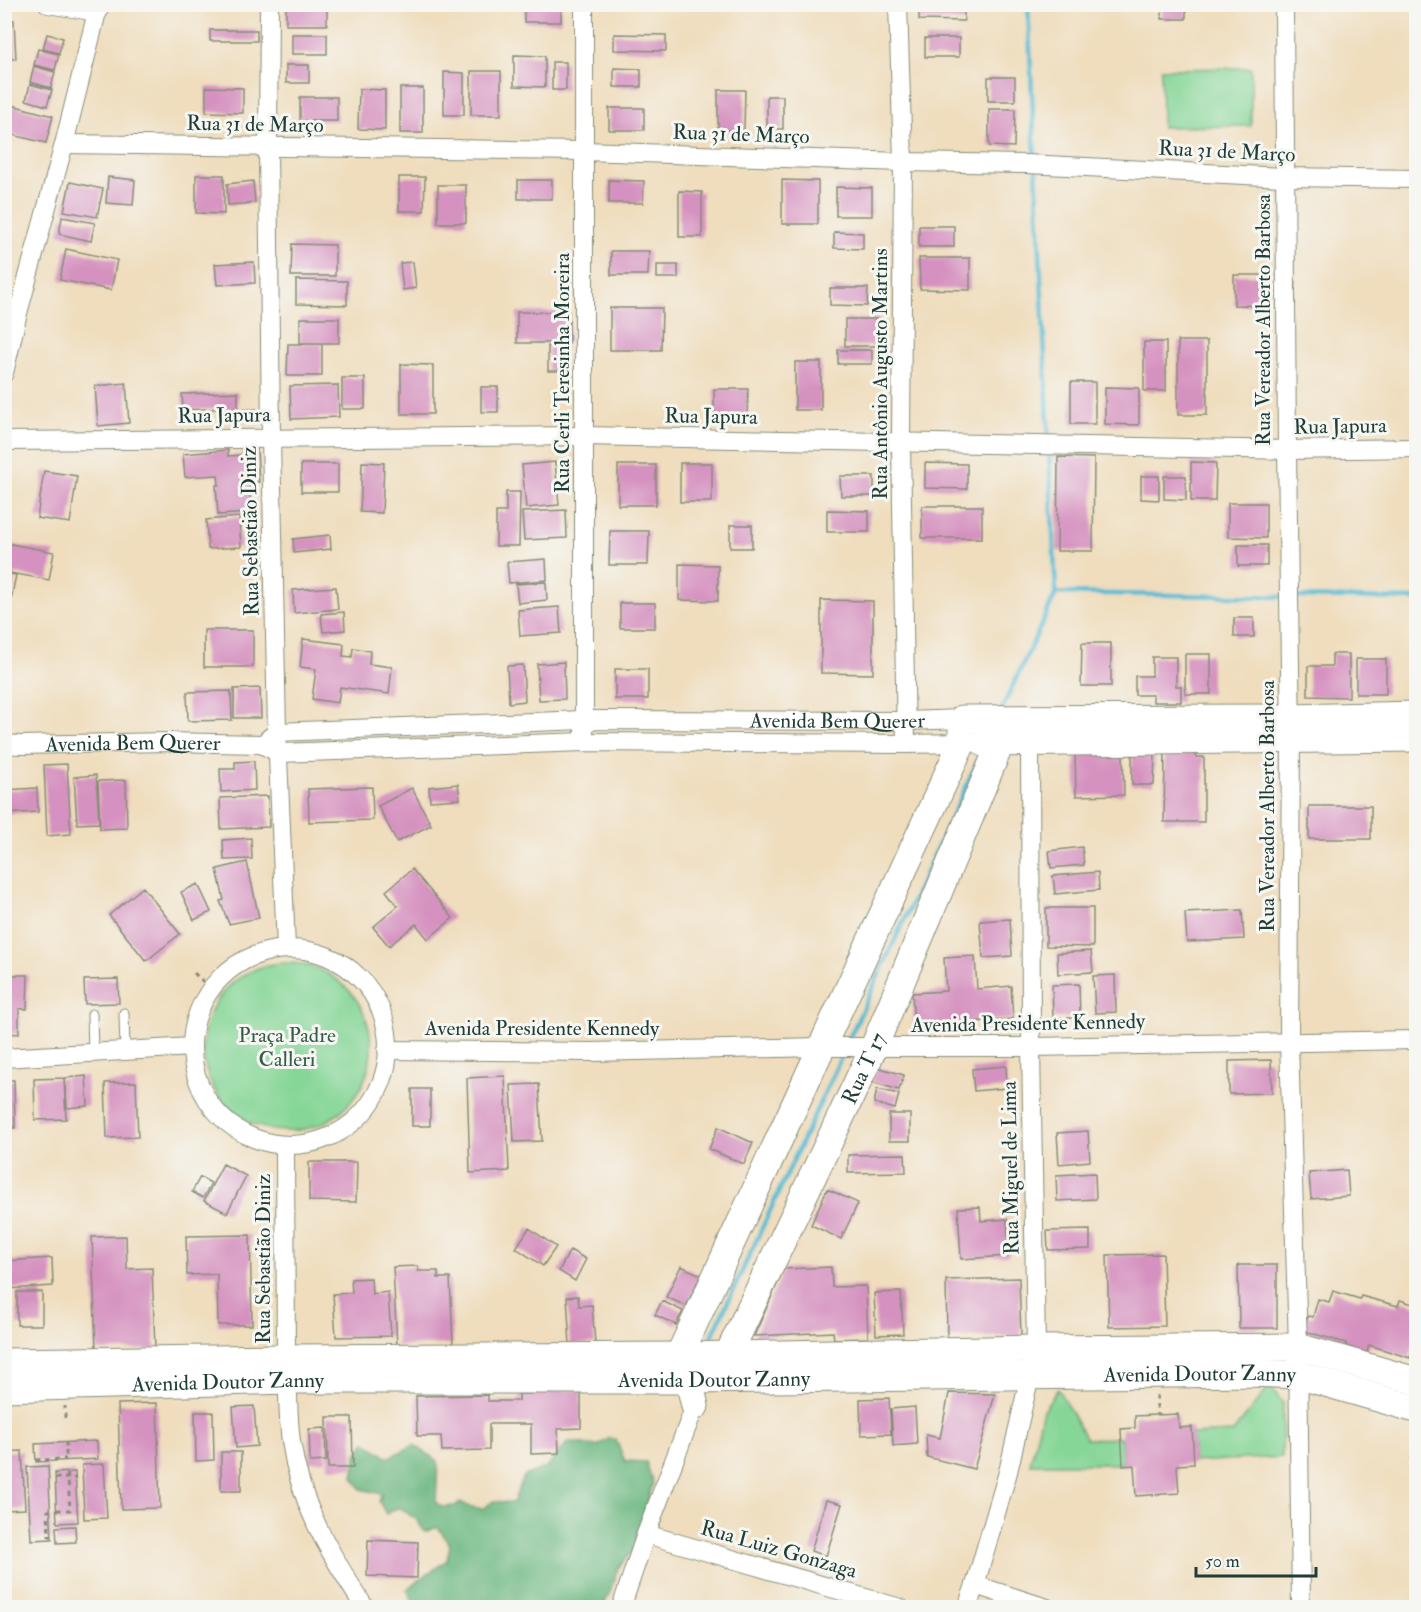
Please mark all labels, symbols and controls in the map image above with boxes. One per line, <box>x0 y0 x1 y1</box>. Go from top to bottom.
street label: Rua 31 de Março <box>186 110 324 139</box>
street label: Rua 31 de Março <box>672 119 810 150</box>
street label: Rua 31 de Março <box>1158 134 1296 169</box>
street label: Rua Vereador Alberto Barbosa <box>1250 194 1277 446</box>
street label: Rua Antônio Augusto Martins <box>867 248 894 500</box>
street label: Rua Cerli Teresinha Moreira <box>549 252 576 493</box>
street label: Rua Japura <box>177 401 271 430</box>
street label: Rua Japura <box>664 402 758 431</box>
street label: Rua Japura <box>1293 412 1387 441</box>
street label: Rua Sebastião Diniz <box>236 446 265 616</box>
street label: Rua Vereador Alberto Barbosa <box>1254 680 1281 932</box>
street label: Avenida Bem Querer <box>749 707 926 735</box>
street label: Avenida Bem Querer <box>44 729 221 759</box>
street label: Avenida Presidente Kennedy <box>910 1008 1146 1039</box>
street label: Avenida Presidente Kennedy <box>424 1015 660 1042</box>
park label: Praça Padre Calleri <box>238 1022 336 1073</box>
street label: Rua T 17 <box>836 1028 893 1109</box>
street label: Rua Miguel de Lima <box>995 1080 1026 1255</box>
street label: Rua Sebastião Diniz <box>250 1174 277 1344</box>
street label: Avenida Doutor Zanny <box>1102 1360 1297 1389</box>
street label: Avenida Doutor Zanny <box>617 1365 811 1394</box>
street label: Avenida Doutor Zanny <box>130 1367 325 1398</box>
street label: Rua Luiz Gonzaga <box>698 1514 860 1585</box>
scale bar <box>1196 1540 1316 1578</box>
text: 50 m <box>1205 1550 1240 1573</box>

